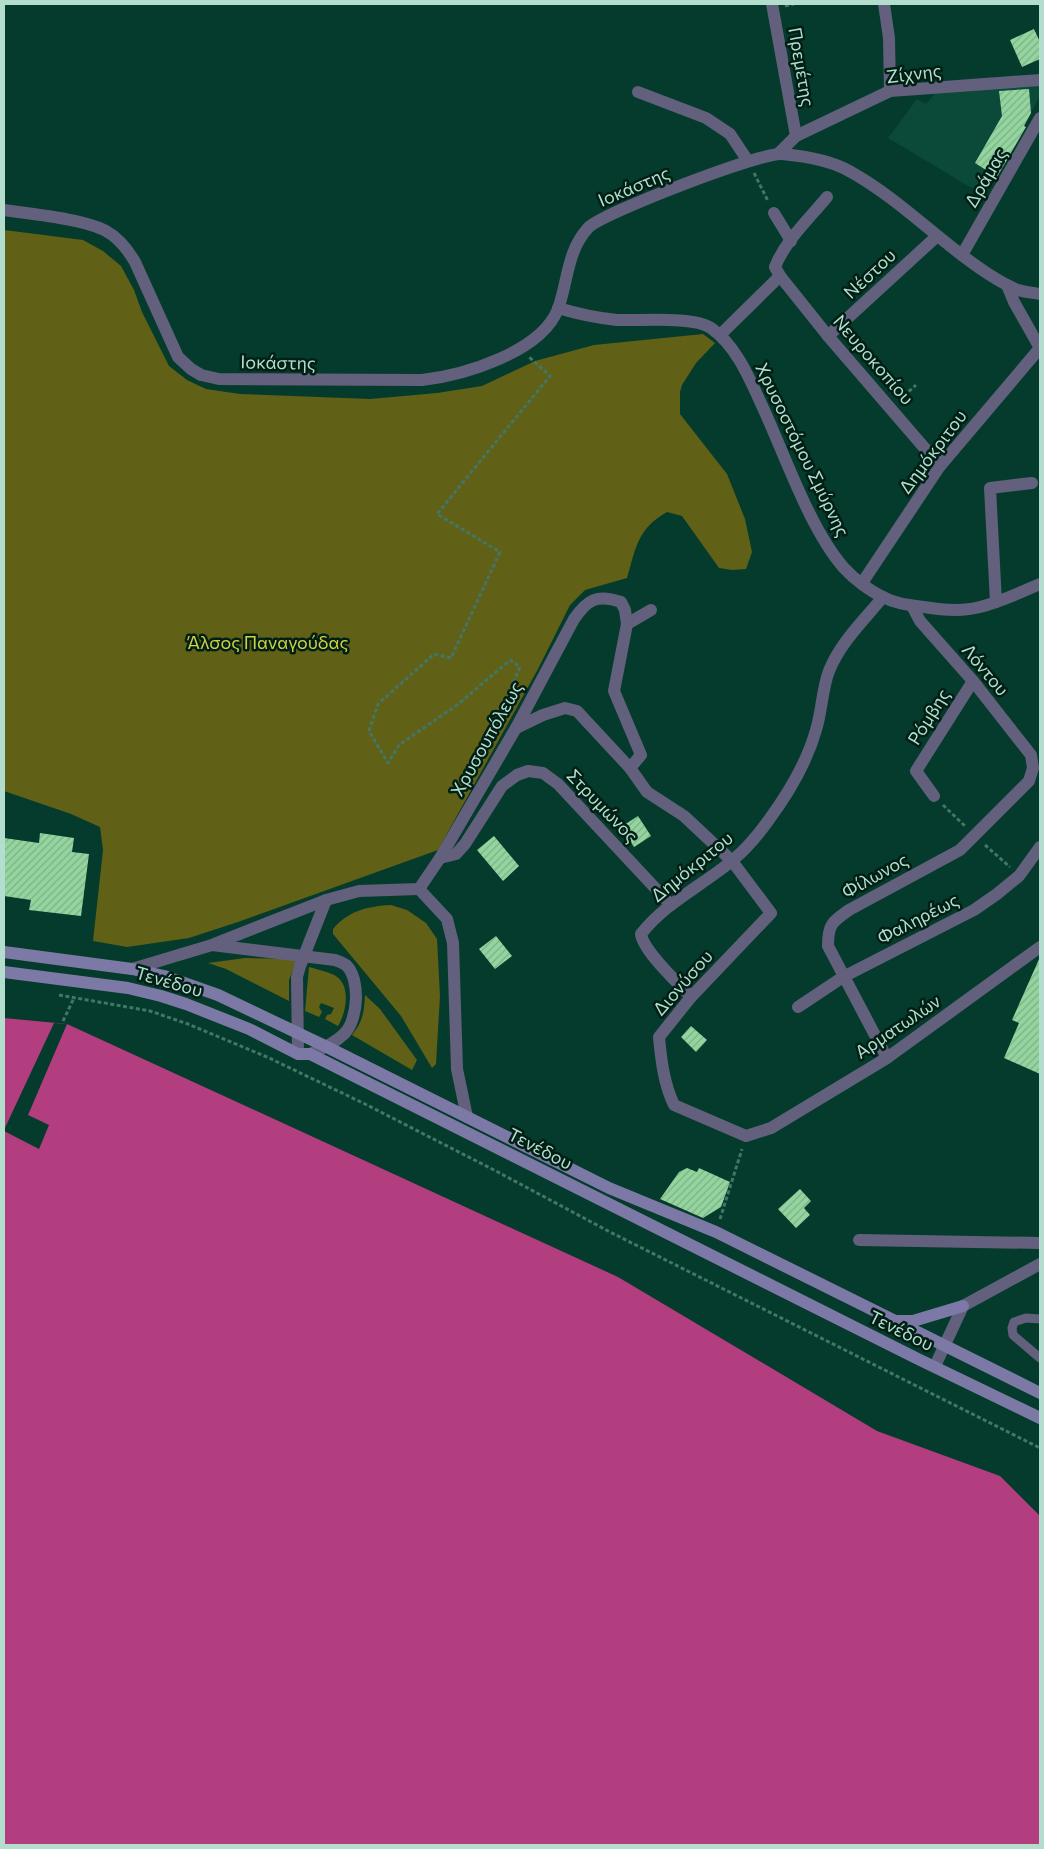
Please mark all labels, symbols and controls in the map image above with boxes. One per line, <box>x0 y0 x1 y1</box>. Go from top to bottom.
street label: Πρεμέτης <box>784 25 820 108</box>
street label: Ζίχνης <box>885 59 943 87</box>
street label: Δράμας <box>959 144 1011 211</box>
street label: Ιοκάστης <box>595 161 673 211</box>
street label: Νέστου <box>839 244 900 303</box>
street label: Νευροκοπίου <box>829 310 919 409</box>
street label: Ιοκάστης <box>240 350 316 374</box>
street label: Χρυσοστόμου Σμύρνης <box>751 359 855 540</box>
street label: Δημόκριτου <box>894 405 971 498</box>
park label: Άλσος Παναγούδας <box>187 631 349 653</box>
street label: Λόντου <box>958 639 1014 700</box>
street label: Χρυσουπόλεως <box>446 677 527 800</box>
street label: Ρόμβης <box>902 684 954 749</box>
street label: Στρυμώνος <box>563 764 643 846</box>
street label: Δημόκριτου <box>646 826 737 906</box>
street label: Φίλωνος <box>838 848 912 902</box>
street label: Φαληρέως <box>873 888 962 948</box>
street label: Διονύσου <box>648 945 717 1020</box>
street label: Τενέδου <box>133 961 205 1001</box>
street label: Αρματωλών <box>851 990 944 1063</box>
street label: Τενέδου <box>505 1123 576 1174</box>
street label: Τενέδου <box>866 1305 937 1355</box>

